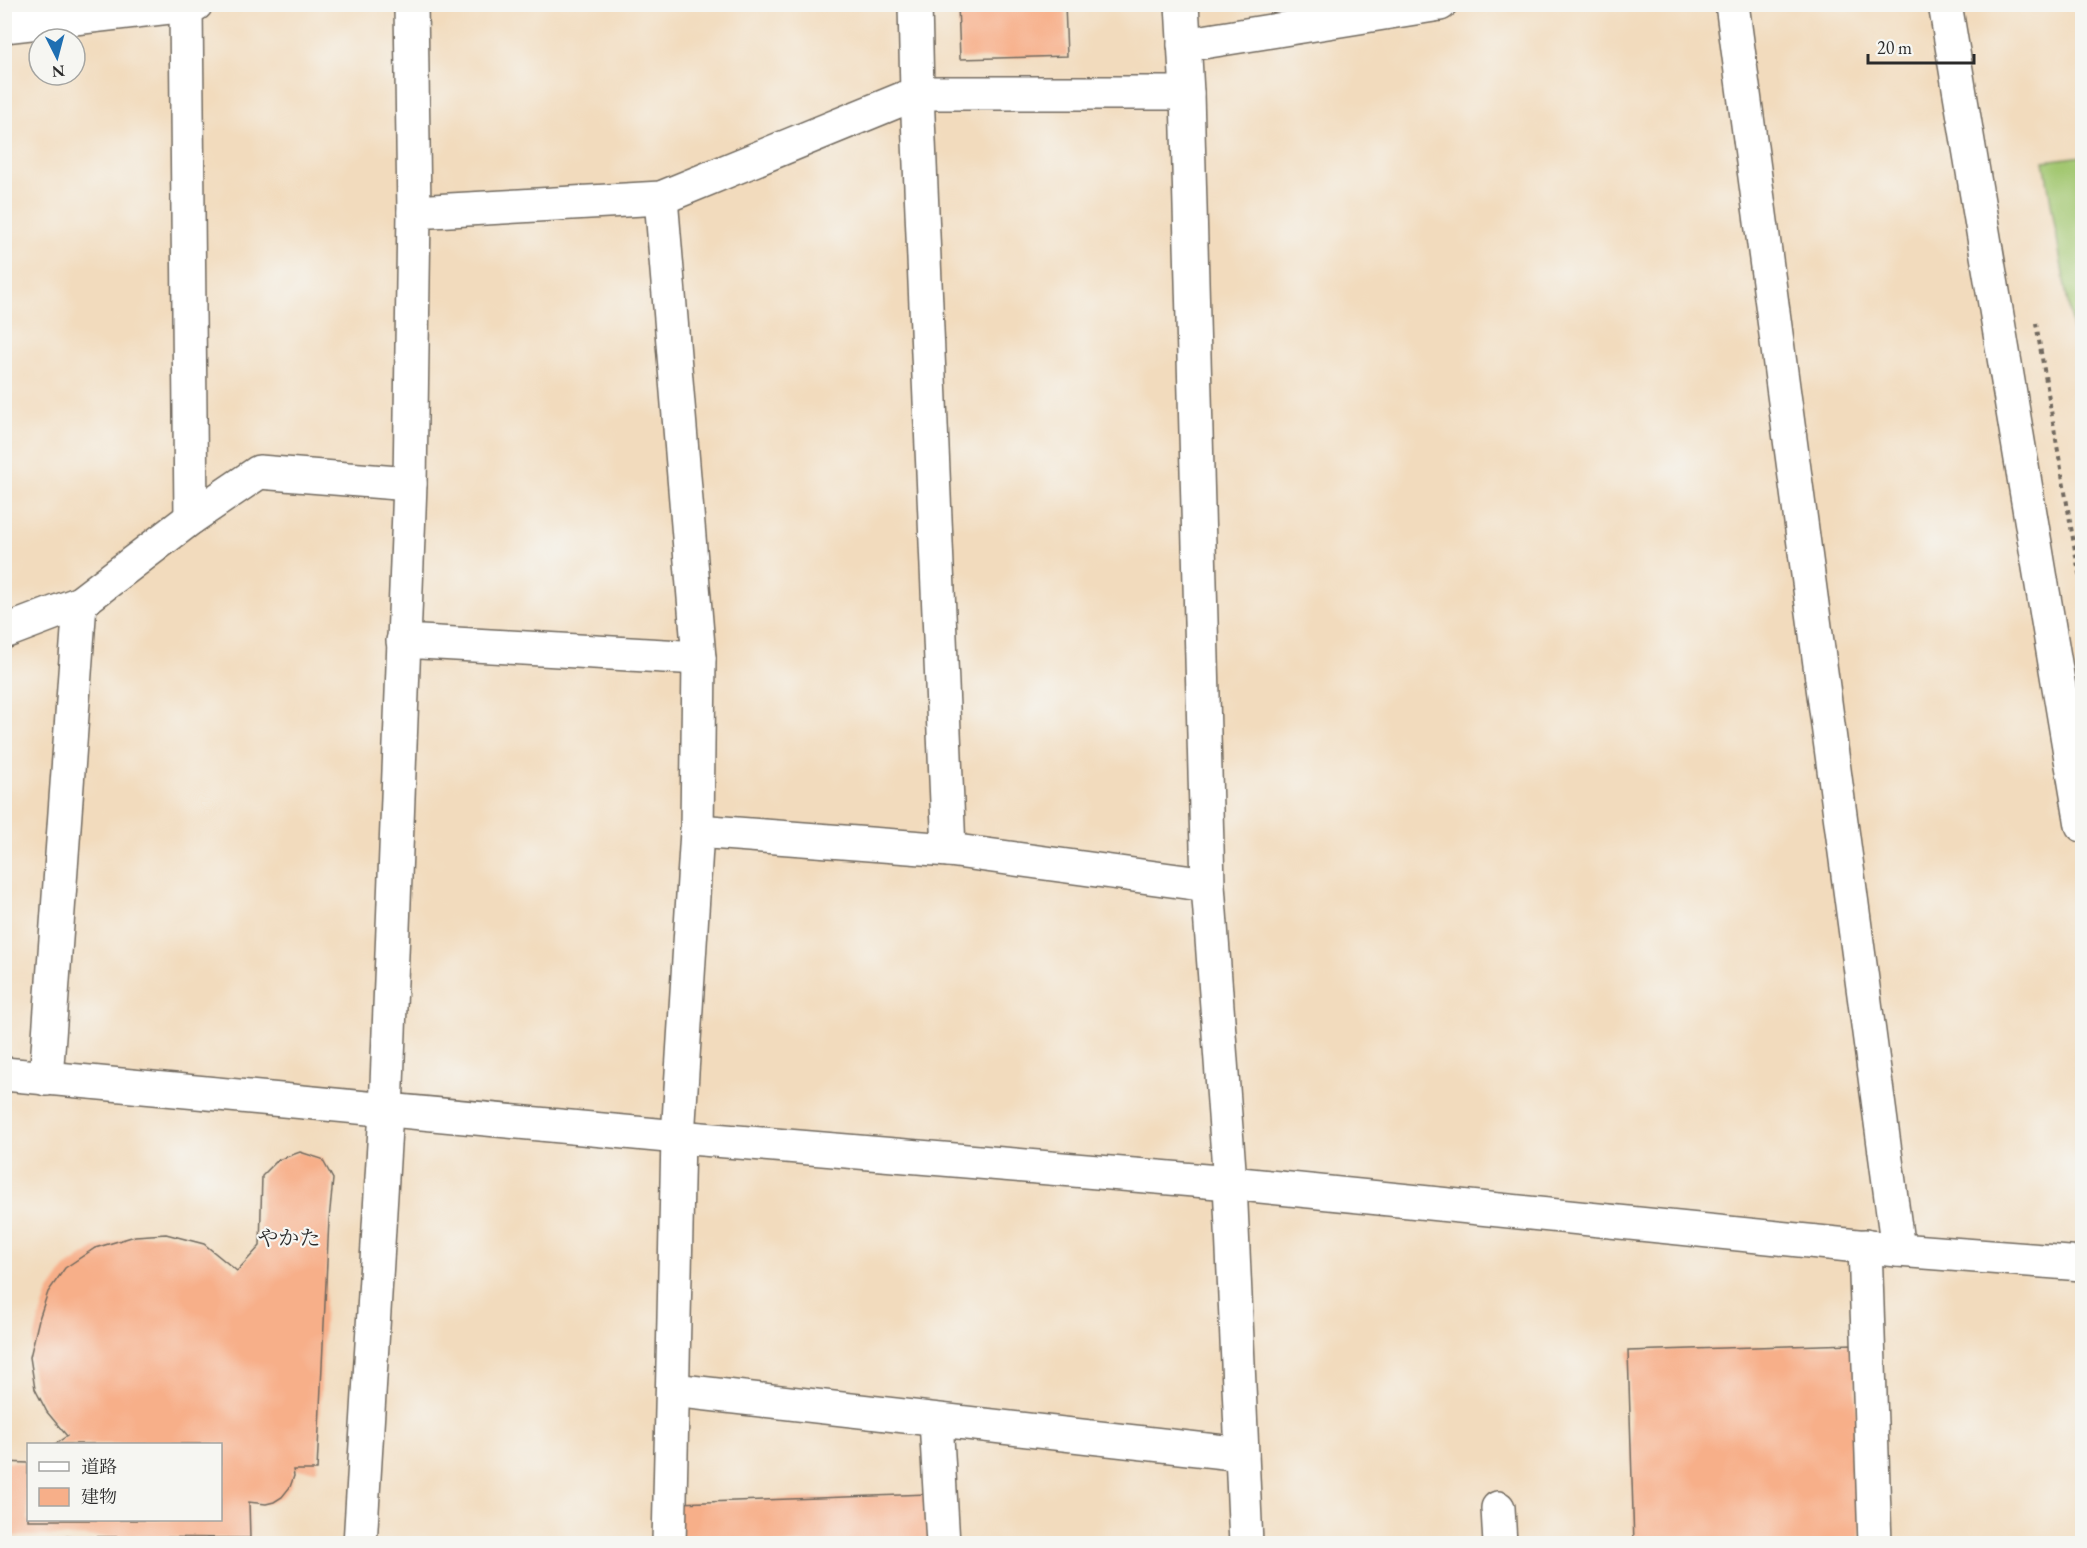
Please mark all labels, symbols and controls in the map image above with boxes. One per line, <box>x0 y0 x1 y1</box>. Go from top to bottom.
north arrow <box>27 27 87 87</box>
scale bar <box>1868 27 1974 65</box>
text: 20 m <box>1877 36 1912 59</box>
text: N <box>51 60 66 83</box>
district label: やかた <box>258 1224 321 1251</box>
legend <box>27 1443 222 1521</box>
text: 道路 <box>81 1455 117 1478</box>
text: 建物 <box>81 1485 117 1508</box>

